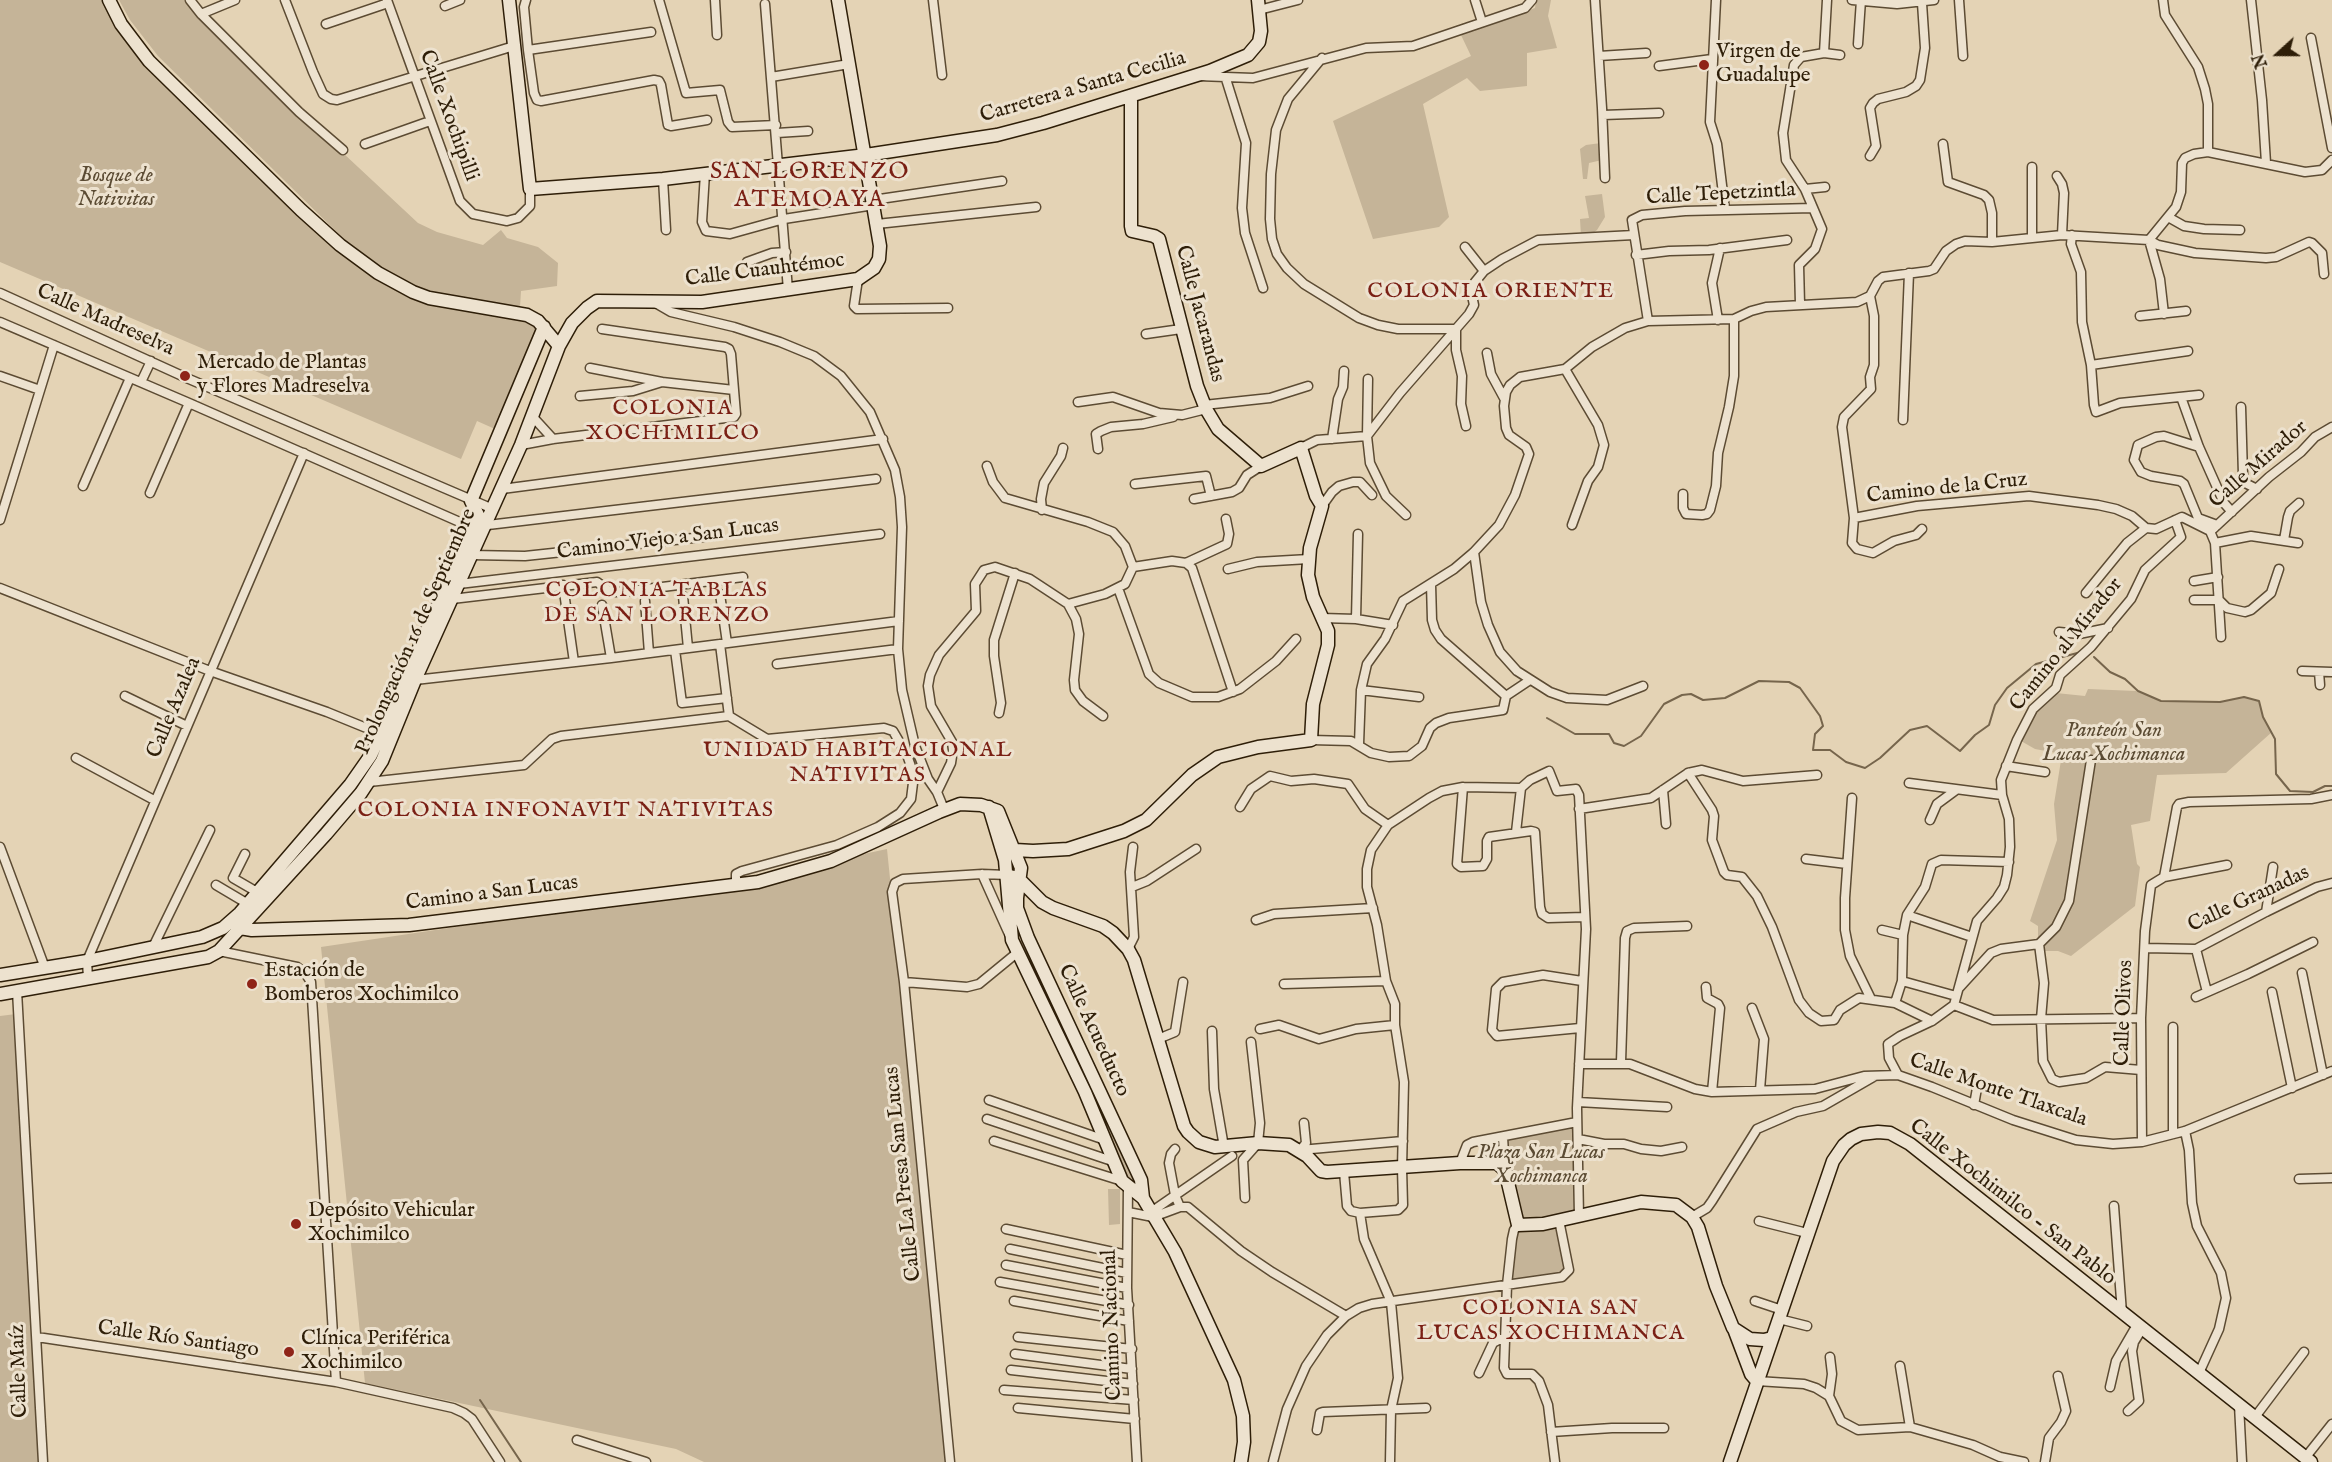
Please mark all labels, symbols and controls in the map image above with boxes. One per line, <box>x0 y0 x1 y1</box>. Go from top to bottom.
north arrow <box>2248 24 2308 84</box>
place label: Virgen de Guadalupe <box>1716 40 1810 90</box>
street label: Calle Xochipilli <box>413 47 483 185</box>
street label: Carretera a Santa Cecilia <box>977 47 1189 129</box>
text: N <box>2249 50 2273 70</box>
marker: Virgen de Guadalupe <box>1697 58 1711 72</box>
district label: SAN LORENZO ATEMOAYA <box>710 159 910 215</box>
park label: Bosque de Nativitas <box>77 164 155 214</box>
street label: Calle Tepetzintla <box>1646 179 1796 211</box>
street label: Calle Jacarandas <box>1169 243 1229 385</box>
street label: Calle Cuauhtémoc <box>684 249 846 293</box>
street label: Calle Madreselva <box>32 279 178 363</box>
district label: COLONIA ORIENTE <box>1367 279 1615 305</box>
place label: Mercado de Plantas y Flores Madreselva <box>197 351 370 401</box>
marker: Mercado de Plantas y Flores Madreselva <box>178 369 192 383</box>
district label: COLONIA XOCHIMILCO <box>586 396 760 448</box>
street label: Calle Mirador <box>2205 415 2313 515</box>
street label: Camino de la Cruz <box>1866 468 2028 510</box>
street label: Prolongación 16 de Septiembre <box>351 505 483 759</box>
street label: Camino Viejo a San Lucas <box>556 514 780 566</box>
street label: Camino al Mirador <box>2005 573 2129 717</box>
district label: COLONIA TABLAS DE SAN LORENZO <box>544 578 770 630</box>
street label: Calle Azalea <box>142 654 208 762</box>
park label: Panteón San Lucas Xochimanca <box>2043 719 2185 769</box>
district label: UNIDAD HABITACIONAL NATIVITAS <box>703 738 1013 790</box>
district label: COLONIA INFONAVIT NATIVITAS <box>357 798 775 824</box>
street label: Calle Granadas <box>2184 861 2314 939</box>
street label: Camino a San Lucas <box>404 871 580 917</box>
place label: Estación de Bomberos Xochimilco <box>264 959 459 1009</box>
street label: Calle Olivos <box>2111 959 2139 1067</box>
street label: Calle Acueducto <box>1051 961 1135 1101</box>
marker: Estación de Bomberos Xochimilco <box>245 977 259 991</box>
street label: Calle Monte Tlaxcala <box>1906 1049 2090 1133</box>
street label: Calle La Presa San Lucas <box>880 1065 928 1283</box>
street label: Calle Xochimilco - San Pablo <box>1904 1115 2120 1291</box>
park label: Plaza San Lucas Xochimanca <box>1477 1141 1605 1191</box>
place label: Depósito Vehicular Xochimilco <box>308 1199 475 1249</box>
marker: Depósito Vehicular Xochimilco <box>289 1217 303 1231</box>
street label: Camino Nacional <box>1098 1249 1128 1401</box>
district label: COLONIA SAN LUCAS XOCHIMANCA <box>1417 1296 1685 1348</box>
street label: Calle Río Santiago <box>96 1316 260 1364</box>
street label: Calle Maíz <box>6 1324 34 1418</box>
place label: Clínica Periférica Xochimilco <box>301 1327 450 1377</box>
marker: Clínica Periférica Xochimilco <box>282 1345 296 1359</box>

